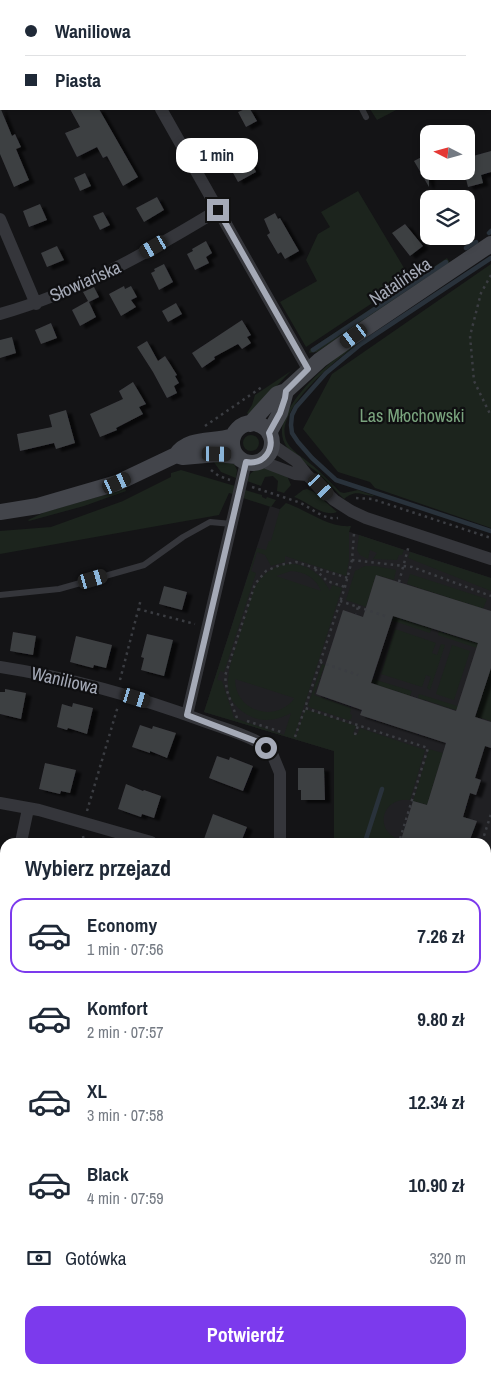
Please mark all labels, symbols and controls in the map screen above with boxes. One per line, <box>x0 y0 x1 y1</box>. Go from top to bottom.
text: Waniliowa <box>55 18 131 44</box>
text: Piasta <box>55 67 101 93</box>
north arrow <box>420 125 475 180</box>
map controls <box>420 125 475 245</box>
callout: 1 min <box>177 138 259 172</box>
text: 1 min <box>200 144 234 166</box>
button: layers <box>420 190 475 245</box>
route end <box>207 199 229 221</box>
car <box>137 233 170 261</box>
street label: Natalińska <box>364 251 436 311</box>
street label: Słowiańska <box>45 254 125 308</box>
car <box>337 321 370 351</box>
park label: Las Młochowski <box>360 403 465 428</box>
car <box>201 446 232 462</box>
car <box>100 470 133 496</box>
car <box>305 471 336 503</box>
car <box>76 568 109 590</box>
street label: Waniliowa <box>29 660 101 700</box>
car <box>119 686 152 710</box>
route start <box>255 737 277 759</box>
text: Wybierz przejazd <box>25 853 171 883</box>
text: Economy <box>87 912 157 938</box>
icon: car <box>27 913 72 958</box>
text: 7.26 zł <box>417 923 464 949</box>
text: 1 min · 07:56 <box>87 938 164 960</box>
text: Komfort <box>87 995 148 1021</box>
icon: car <box>27 996 72 1041</box>
text: 9.80 zł <box>417 1006 464 1032</box>
text: 2 min · 07:57 <box>87 1021 164 1043</box>
text: XL <box>87 1078 107 1104</box>
icon: car <box>27 1079 72 1124</box>
text: 12.34 zł <box>409 1089 464 1115</box>
text: 3 min · 07:58 <box>87 1104 164 1126</box>
text: Black <box>87 1161 129 1187</box>
icon: car <box>27 1162 72 1207</box>
text: 10.90 zł <box>409 1172 464 1198</box>
text: 4 min · 07:59 <box>87 1187 164 1209</box>
icon: cash <box>25 1244 53 1272</box>
text: Gotówka <box>65 1245 126 1271</box>
text: 320 m <box>430 1247 466 1269</box>
button: Potwierdź <box>25 1306 466 1364</box>

